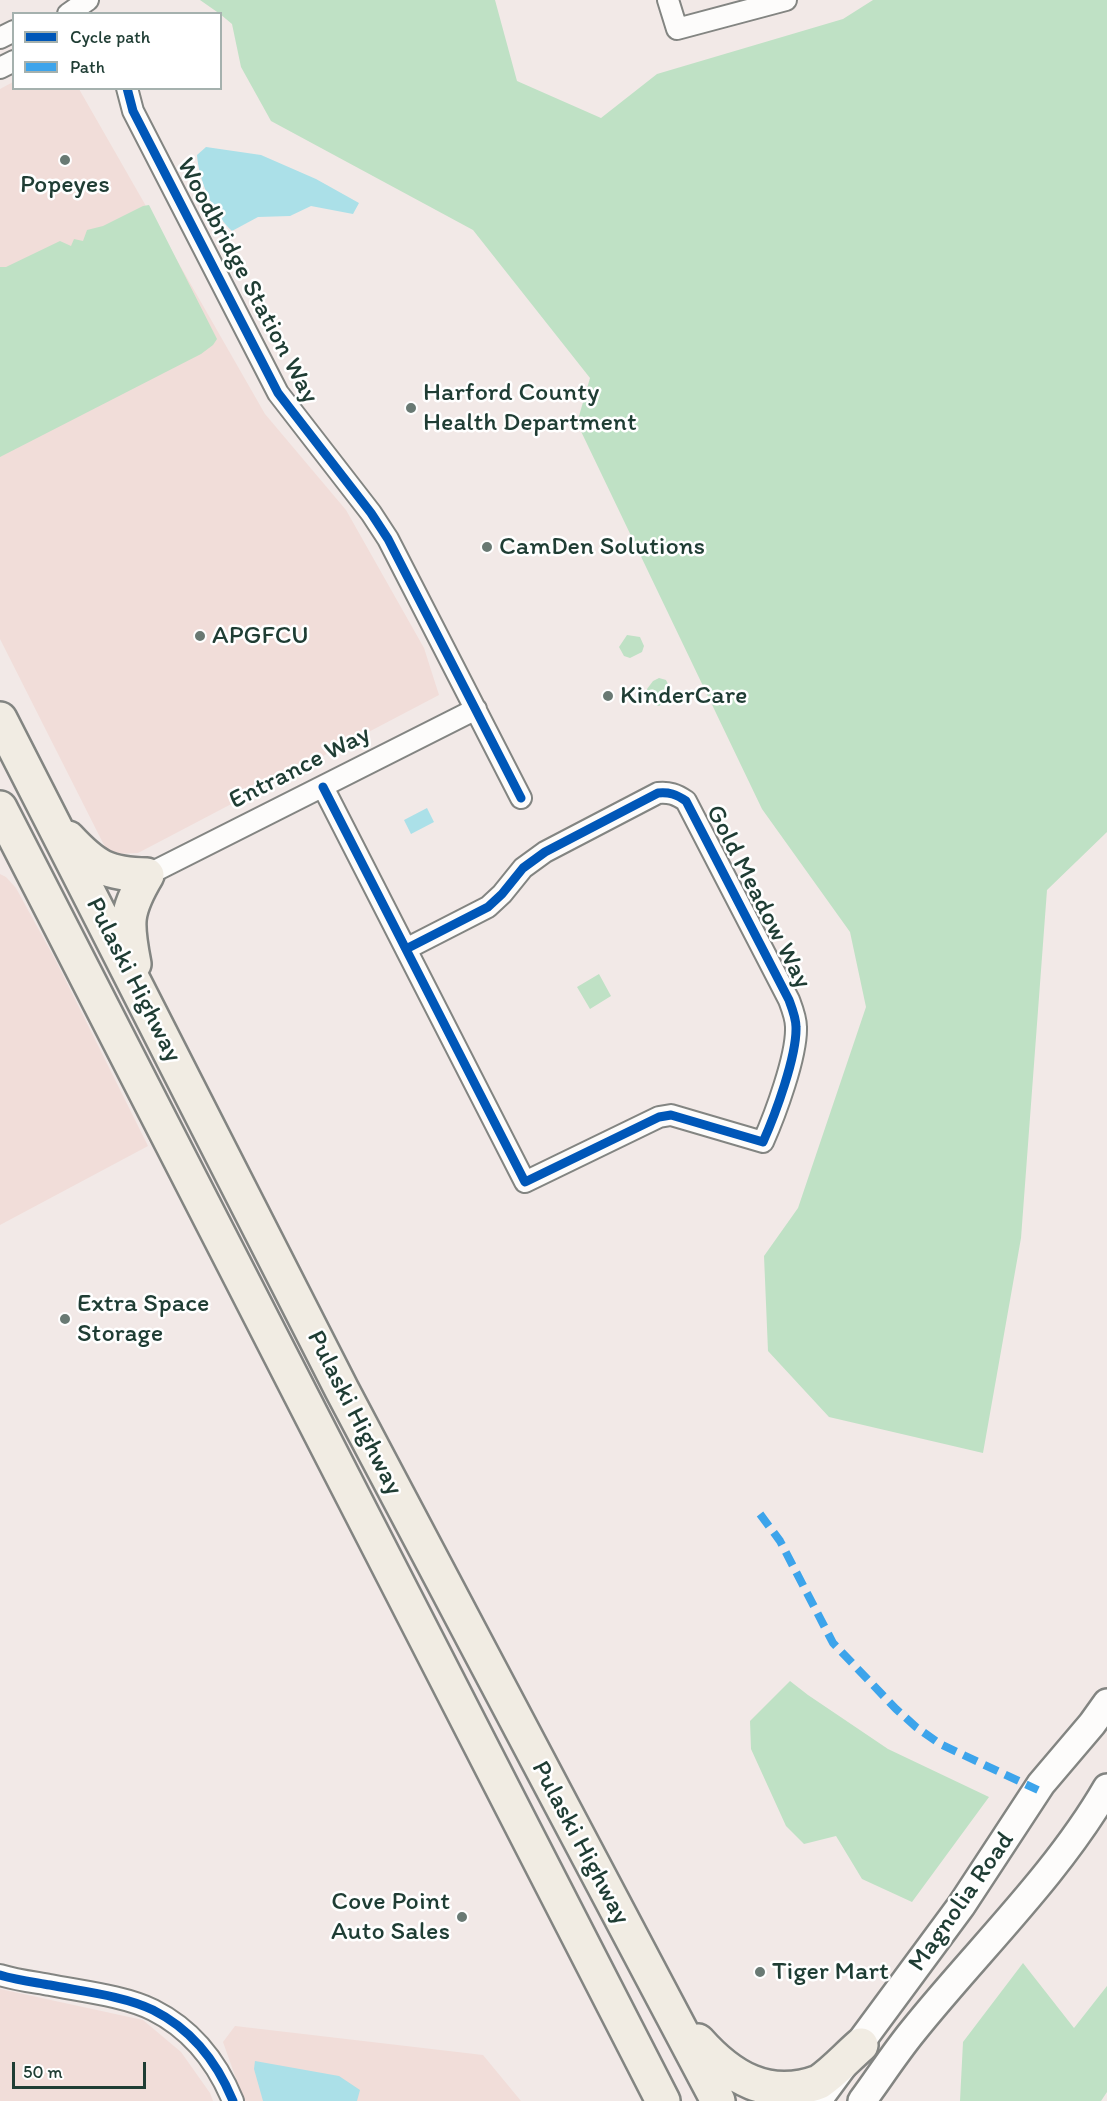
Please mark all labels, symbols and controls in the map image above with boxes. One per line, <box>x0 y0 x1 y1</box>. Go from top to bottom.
legend <box>12 12 222 90</box>
text: Cycle path <box>70 26 150 48</box>
text: Path <box>70 56 105 78</box>
marker: Popeyes <box>58 153 72 167</box>
street label: Woodbridge Station Way <box>169 153 325 409</box>
place label: Popeyes <box>20 169 110 201</box>
place label: Harford County Health Department <box>423 377 637 438</box>
marker: Harford County Health Department <box>404 401 418 415</box>
place label: CamDen Solutions <box>499 531 705 563</box>
marker: CamDen Solutions <box>480 540 494 554</box>
place label: APGFCU <box>212 620 309 652</box>
marker: APGFCU <box>193 629 207 643</box>
place label: KinderCare <box>620 680 747 712</box>
marker: KinderCare <box>601 689 615 703</box>
street label: Entrance Way <box>224 719 376 817</box>
street label: Gold Meadow Way <box>698 800 818 994</box>
street label: Pulaski Highway <box>78 892 188 1068</box>
place label: Extra Space Storage <box>77 1288 209 1350</box>
marker: Extra Space Storage <box>58 1312 72 1326</box>
street label: Pulaski Highway <box>299 1325 409 1501</box>
street label: Pulaski Highway <box>524 1756 636 1930</box>
street label: Magnolia Road <box>902 1826 1022 1978</box>
place label: Cove Point Auto Sales <box>331 1886 450 1948</box>
marker: Cove Point Auto Sales <box>455 1910 469 1924</box>
place label: Tiger Mart <box>772 1956 889 1988</box>
marker: Tiger Mart <box>753 1965 767 1979</box>
scale bar <box>15 2050 148 2088</box>
text: 50 m <box>23 2061 63 2083</box>

